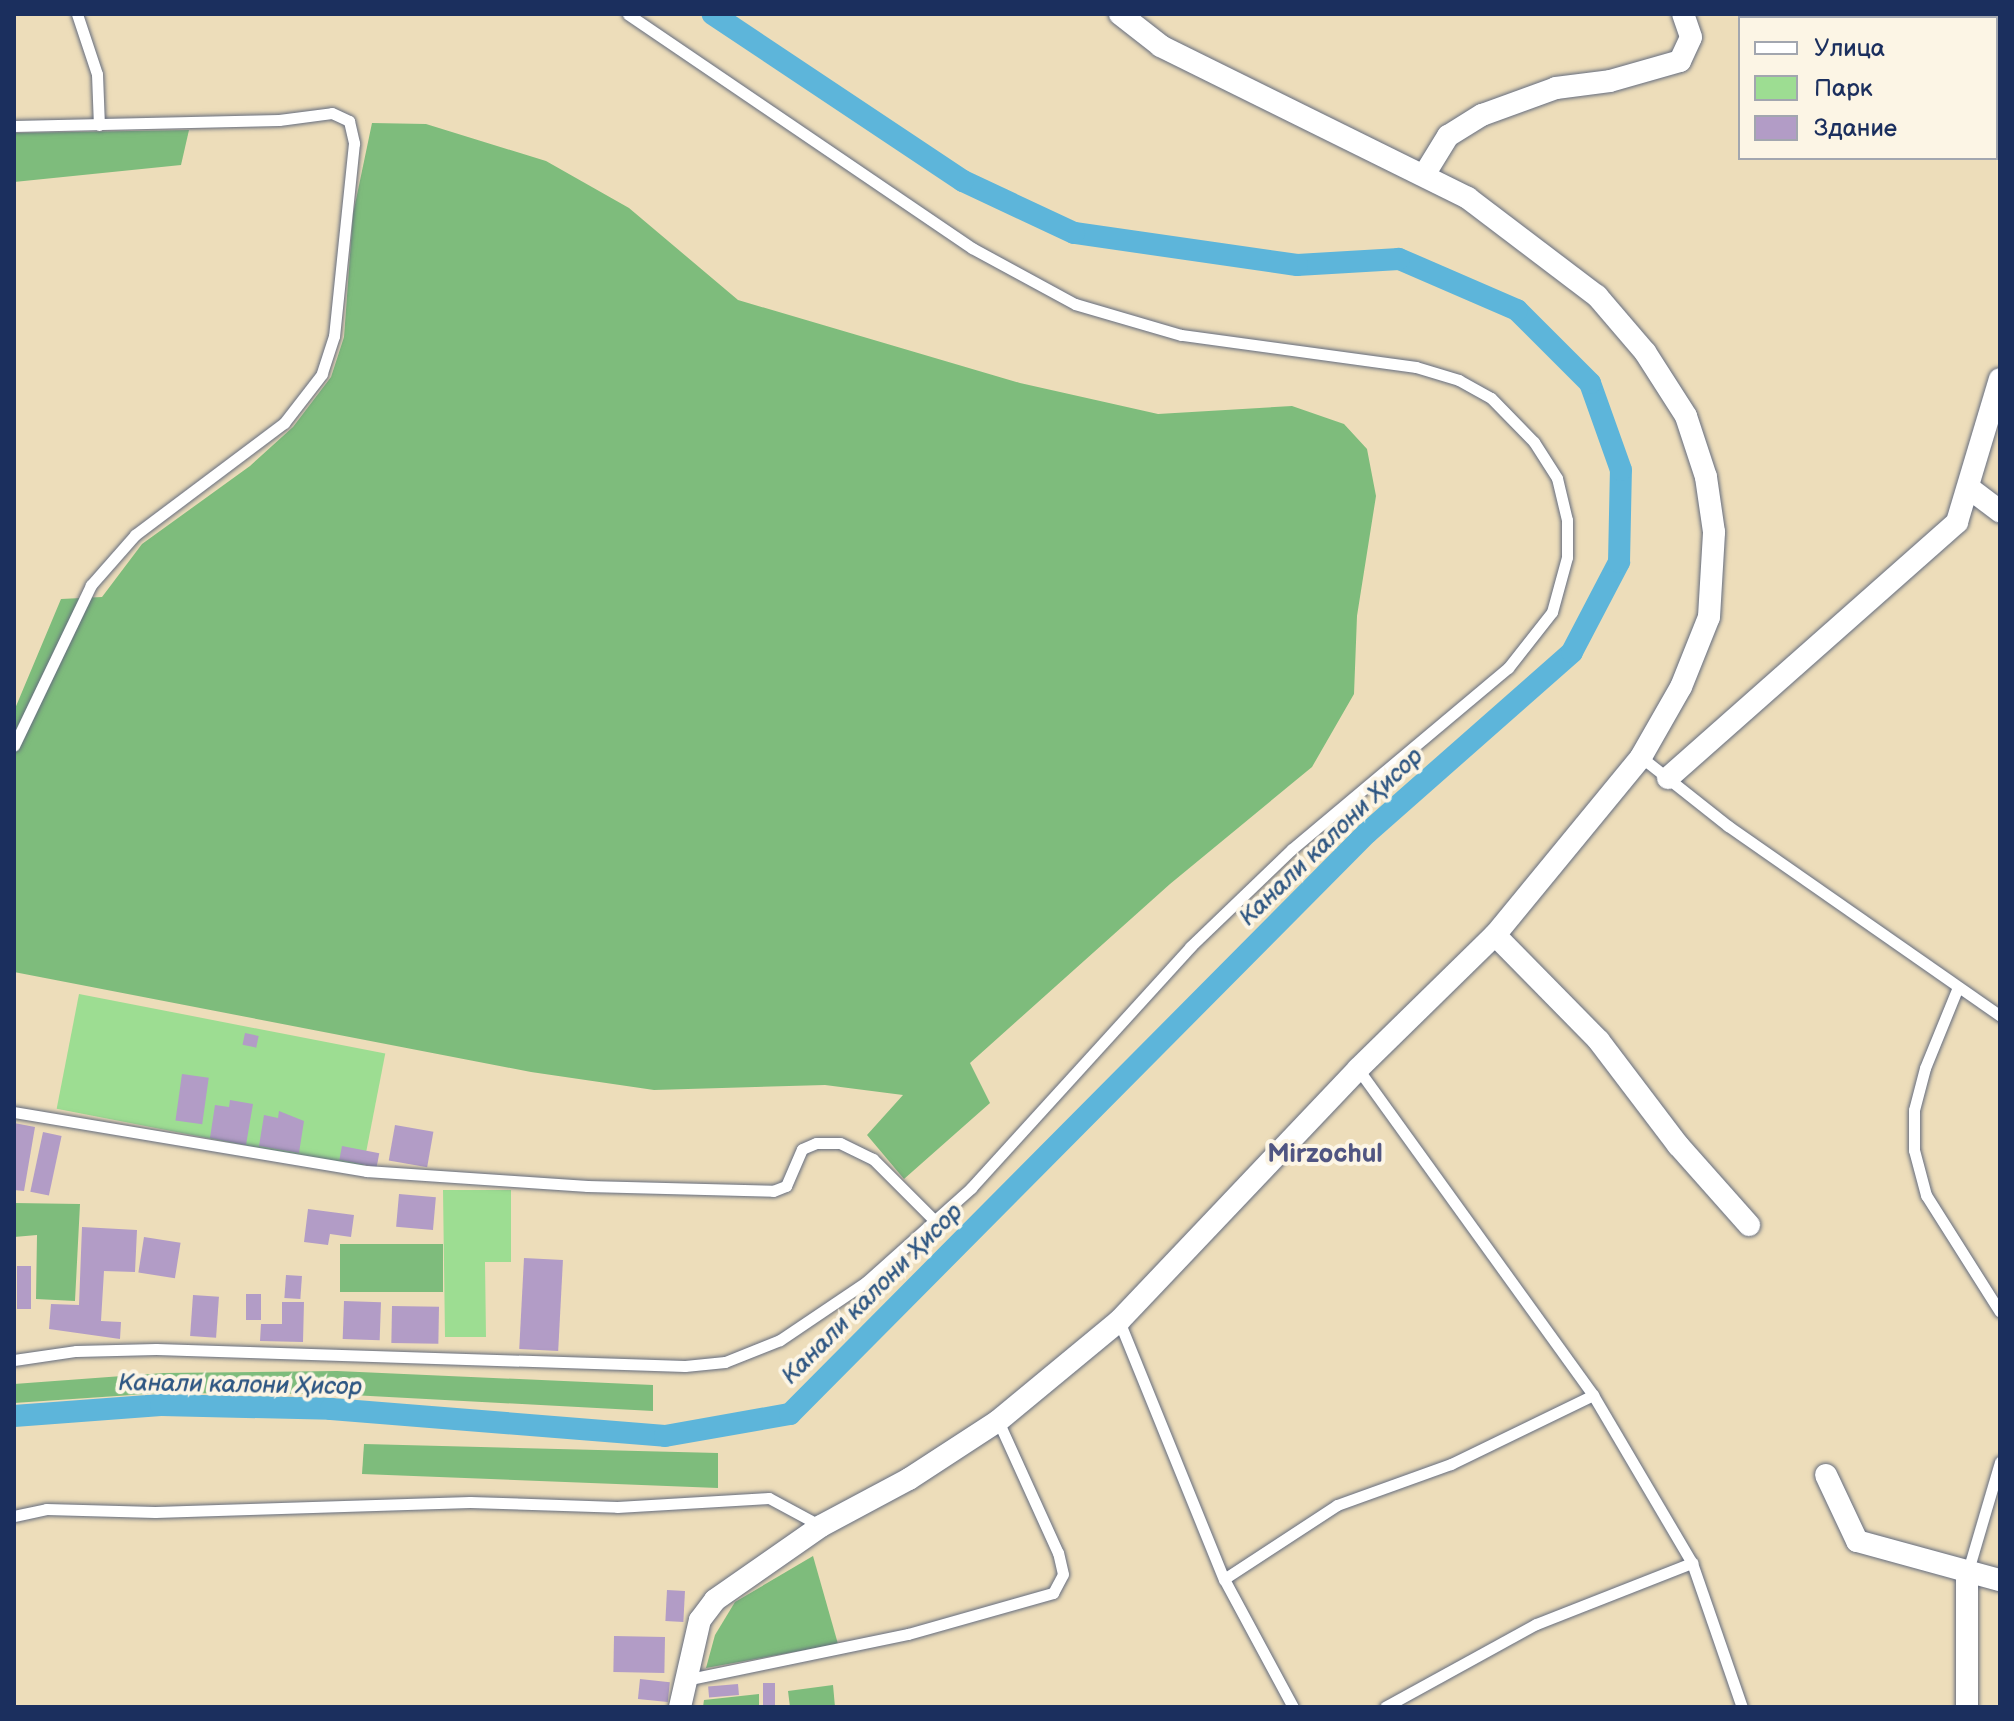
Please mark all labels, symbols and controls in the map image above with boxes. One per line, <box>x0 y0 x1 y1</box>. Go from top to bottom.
legend <box>1738 16 1998 160</box>
text: Улица <box>1814 34 1885 63</box>
text: Парк <box>1814 74 1872 103</box>
text: Здание <box>1814 114 1897 143</box>
water label: Канали калони Ҳисор <box>1233 742 1429 932</box>
district label: Mirzochul <box>1267 1139 1383 1171</box>
water label: Канали калони Ҳисор <box>776 1198 968 1390</box>
water label: Канали калони Ҳисор <box>118 1368 362 1402</box>

